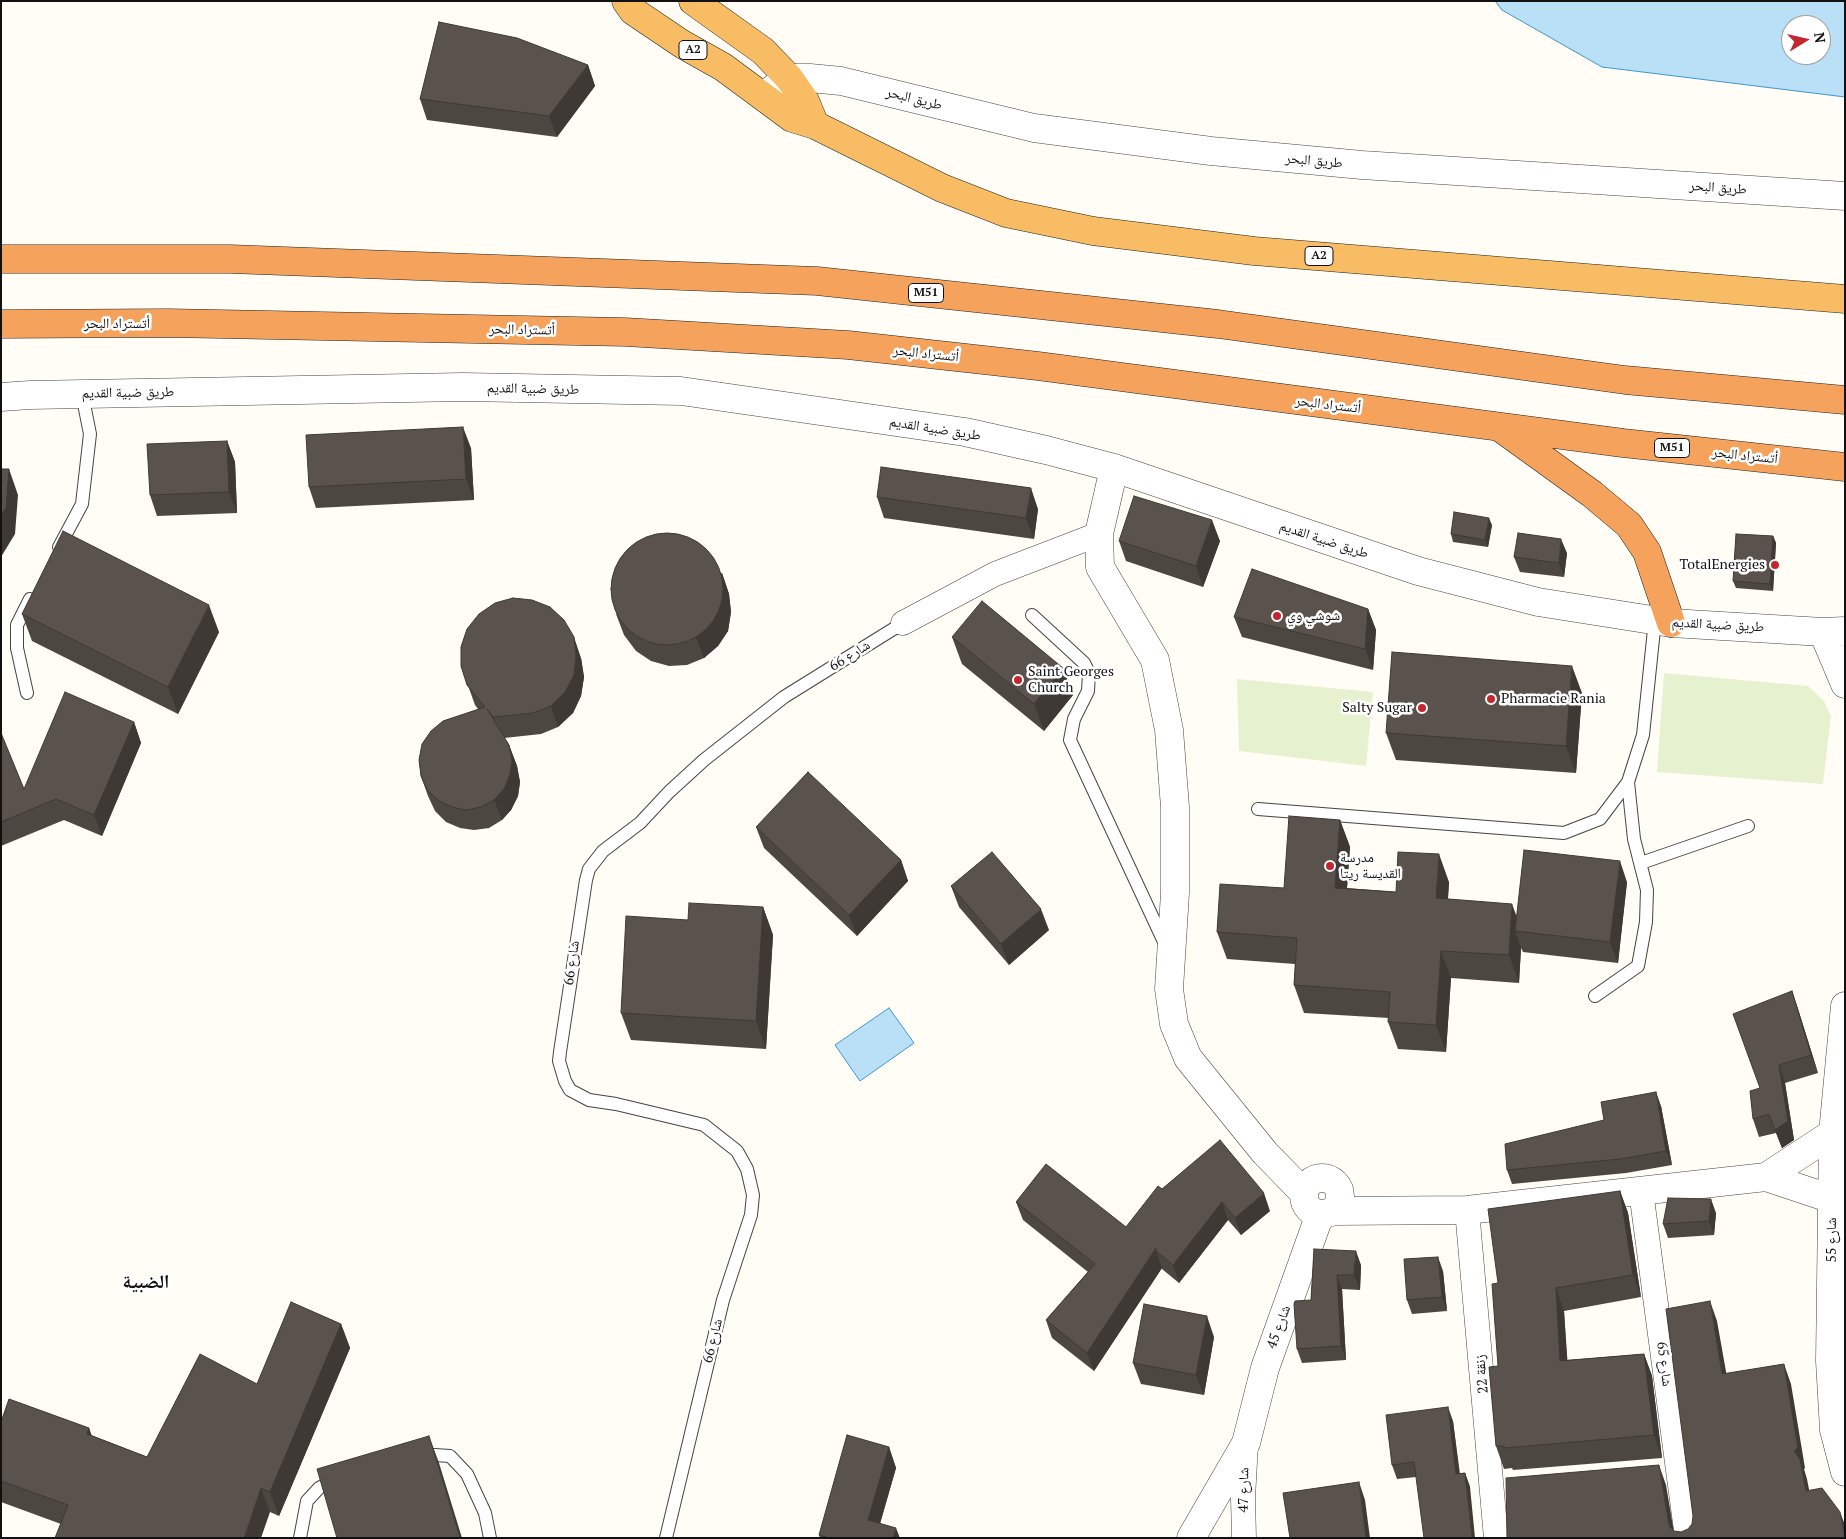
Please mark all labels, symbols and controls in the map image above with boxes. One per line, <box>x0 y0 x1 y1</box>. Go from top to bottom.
north arrow <box>1781 15 1831 65</box>
text: N <box>1810 31 1831 44</box>
road number: A2 <box>679 40 707 60</box>
street label: طريق البحر <box>884 84 944 114</box>
street label: طريق البحر <box>1285 150 1343 172</box>
street label: طريق البحر <box>1689 178 1747 198</box>
road number: A2 <box>1305 247 1333 266</box>
road number: M51 <box>908 284 944 302</box>
street label: أتستراد البحر <box>84 316 150 332</box>
street label: أتستراد البحر <box>489 321 555 339</box>
street label: أتستراد البحر <box>892 342 960 366</box>
street label: طريق ضبية القديم <box>487 380 579 398</box>
street label: طريق ضبية القديم <box>82 384 174 402</box>
street label: أتستراد البحر <box>1294 393 1362 417</box>
street label: طريق ضبية القديم <box>888 413 982 445</box>
road number: M51 <box>1654 438 1690 458</box>
street label: أتستراد البحر <box>1711 444 1779 468</box>
street label: طريق ضبية القديم <box>1277 518 1371 562</box>
place label: TotalEnergies <box>1680 557 1765 573</box>
marker: TotalEnergies <box>1769 559 1781 571</box>
place label: شوشي وي <box>1287 608 1340 624</box>
marker: شوشي وي <box>1271 610 1283 622</box>
street label: طريق ضبية القديم <box>1671 614 1765 636</box>
street label: شارع 66 <box>826 637 874 675</box>
place label: Saint Georges Church <box>1028 664 1114 696</box>
marker: Saint Georges Church <box>1012 674 1024 686</box>
place label: Pharmacie Rania <box>1501 691 1606 707</box>
marker: Pharmacie Rania <box>1485 693 1497 705</box>
place label: Salty Sugar <box>1342 700 1412 716</box>
marker: Salty Sugar <box>1416 702 1428 714</box>
place label: مدرسة القديسة ريتا <box>1340 850 1401 882</box>
marker: مدرسة القديسة ريتا <box>1324 860 1336 872</box>
street label: شارع 66 <box>561 940 583 986</box>
street label: شارع 55 <box>1824 1218 1840 1262</box>
district label: الضبية <box>123 1272 169 1294</box>
street label: شارع 45 <box>1263 1303 1295 1351</box>
street label: شارع 66 <box>699 1317 727 1365</box>
street label: شارع 65 <box>1653 1341 1675 1387</box>
street label: زنقة 22 <box>1472 1354 1492 1394</box>
street label: شارع 47 <box>1235 1467 1253 1513</box>

